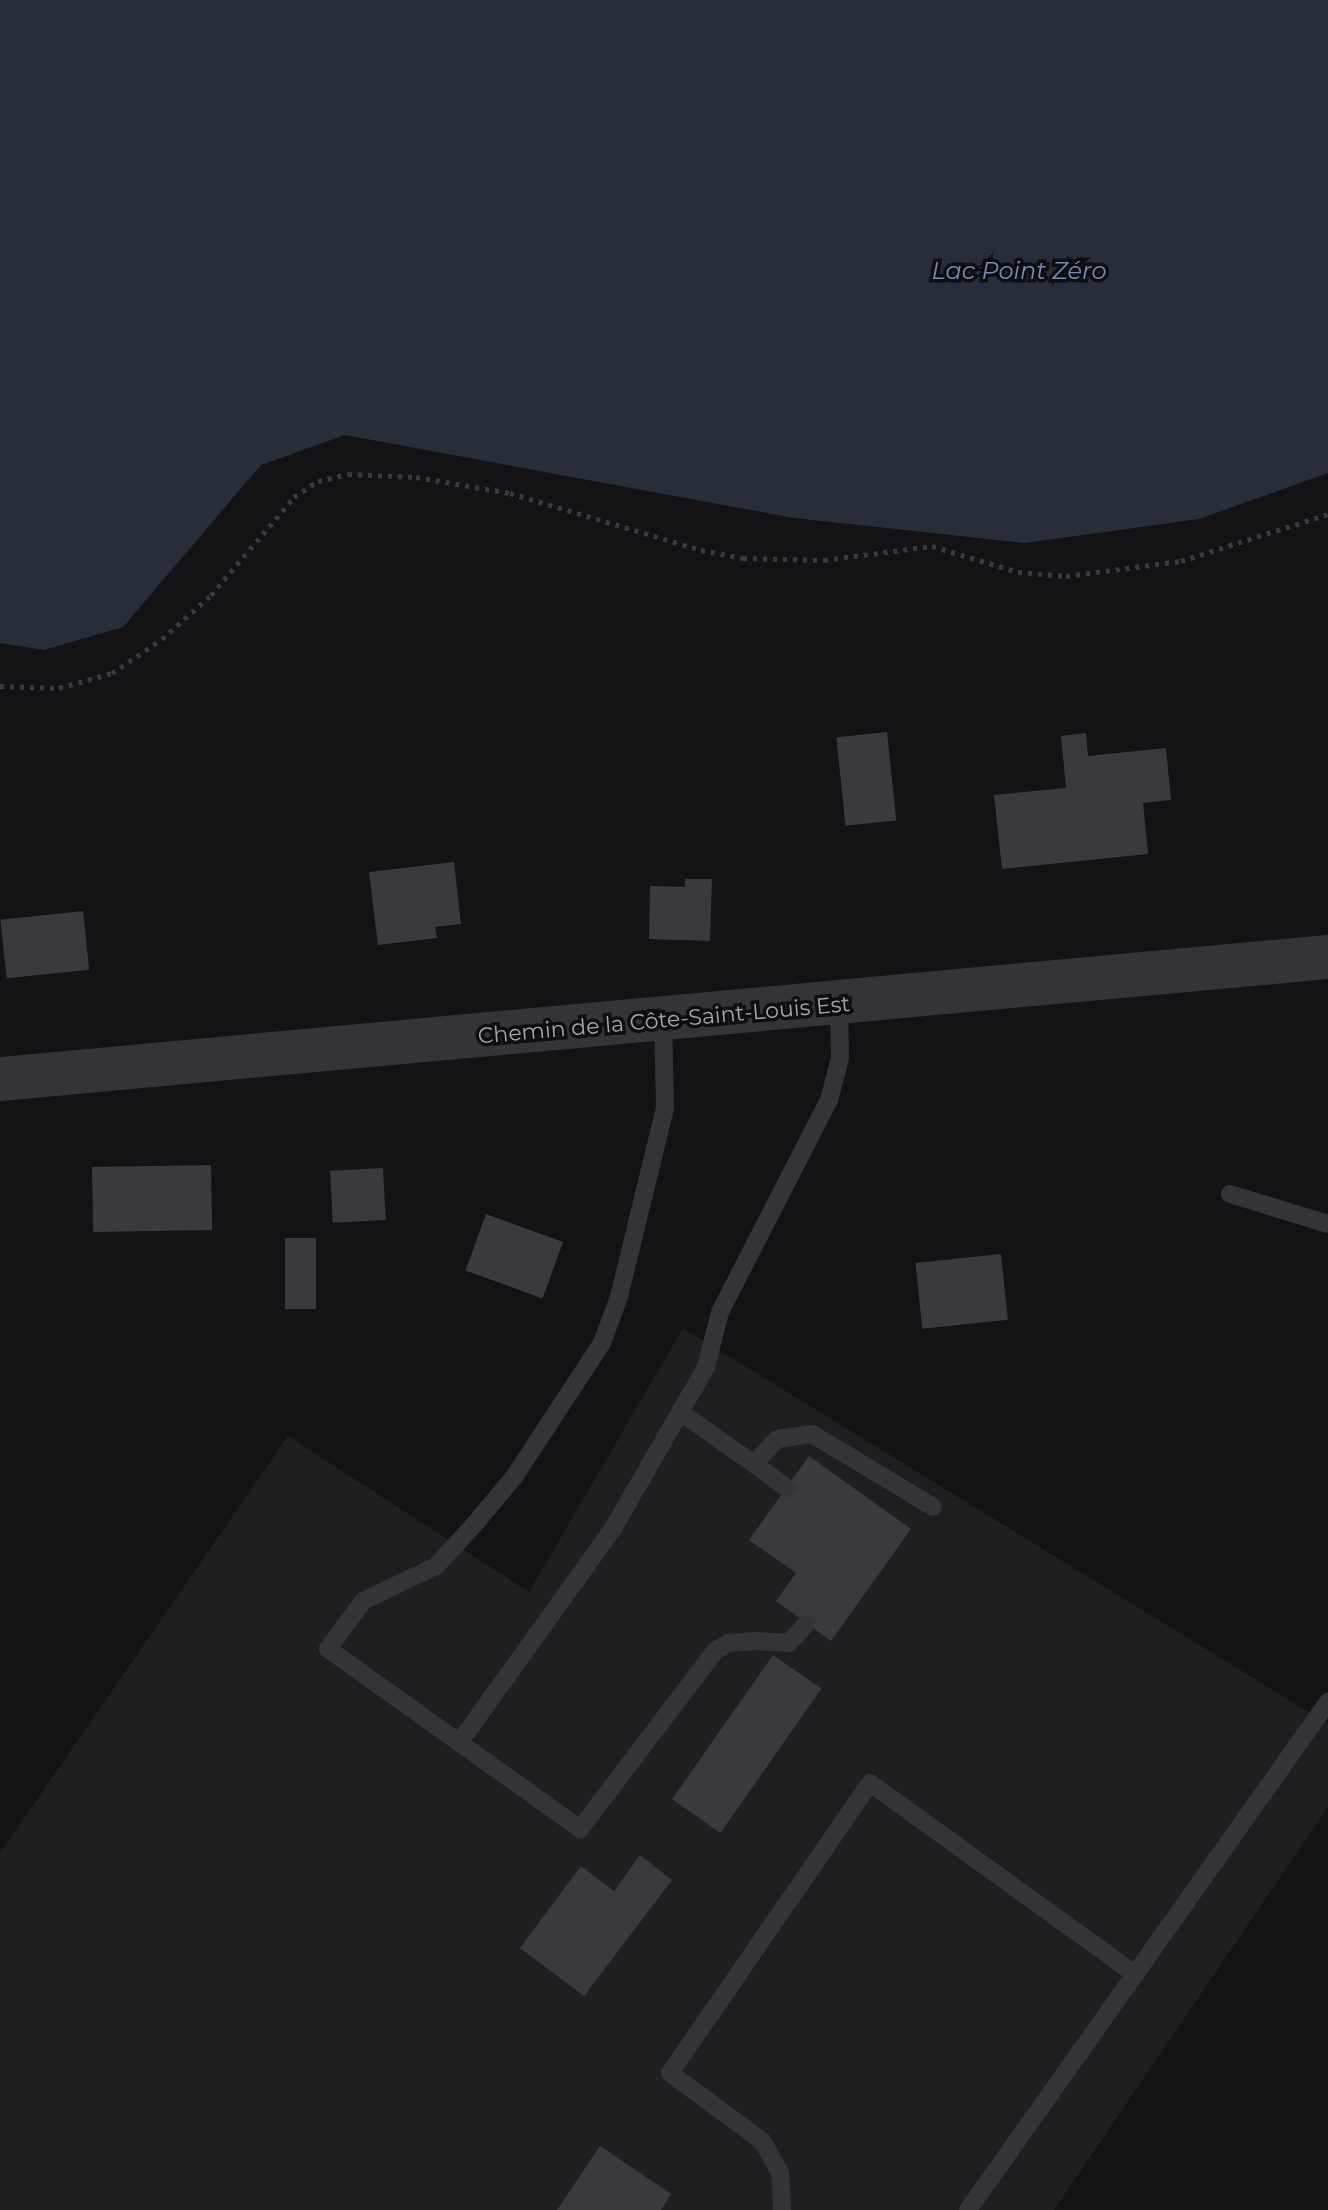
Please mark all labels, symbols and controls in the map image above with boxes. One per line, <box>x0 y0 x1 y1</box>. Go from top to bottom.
water label: Lac Point Zéro <box>932 257 1106 285</box>
street label: Chemin de la Côte-Saint-Louis Est <box>477 991 851 1049</box>

